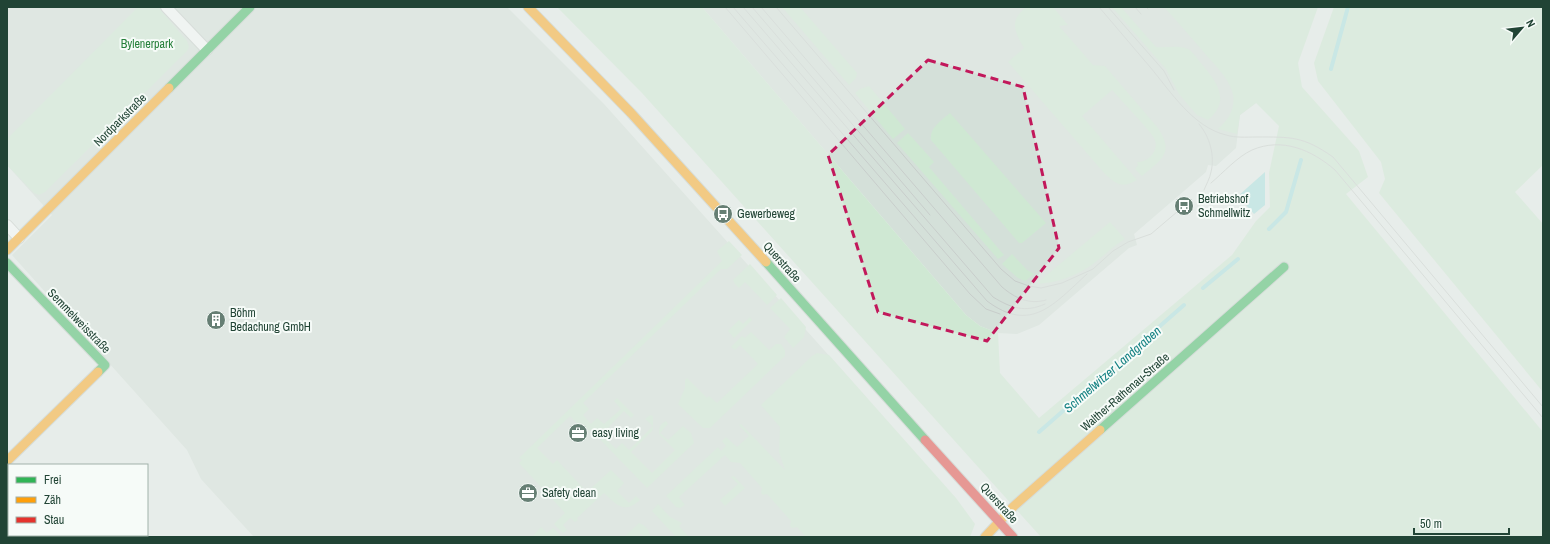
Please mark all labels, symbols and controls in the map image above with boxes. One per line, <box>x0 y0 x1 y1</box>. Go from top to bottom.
north arrow <box>1502 8 1542 48</box>
text: N <box>1523 17 1539 29</box>
park label: Bylenerpark <box>121 36 173 52</box>
street label: Nordparkstraße <box>90 90 150 150</box>
place label: Betriebshof Schmellwitz <box>1198 191 1251 221</box>
bus stop icon: Betriebshof Schmellwitz <box>1173 195 1195 217</box>
bus stop icon: Gewerbeweg <box>712 203 734 225</box>
place label: Gewerbeweg <box>737 206 796 222</box>
street label: Querstraße <box>759 238 805 286</box>
street label: Semmelweisstraße <box>44 285 114 357</box>
place label: Böhm Bedachung GmbH <box>230 305 311 335</box>
building icon: Böhm Bedachung GmbH <box>205 309 227 331</box>
water label: Schmelwitzer Landgraben <box>1060 322 1165 416</box>
street label: Walther-Rathenau-Straße <box>1077 349 1173 435</box>
office icon: easy living <box>567 422 589 444</box>
place label: easy living <box>592 425 640 441</box>
legend <box>8 464 148 536</box>
text: Frei <box>44 472 62 488</box>
street label: Querstraße <box>976 479 1022 527</box>
office icon: Safety clean <box>517 482 539 504</box>
place label: Safety clean <box>542 485 596 501</box>
text: Zäh <box>44 492 61 508</box>
scale bar <box>1414 510 1509 536</box>
text: Stau <box>44 512 64 528</box>
text: 50 m <box>1420 516 1442 532</box>

